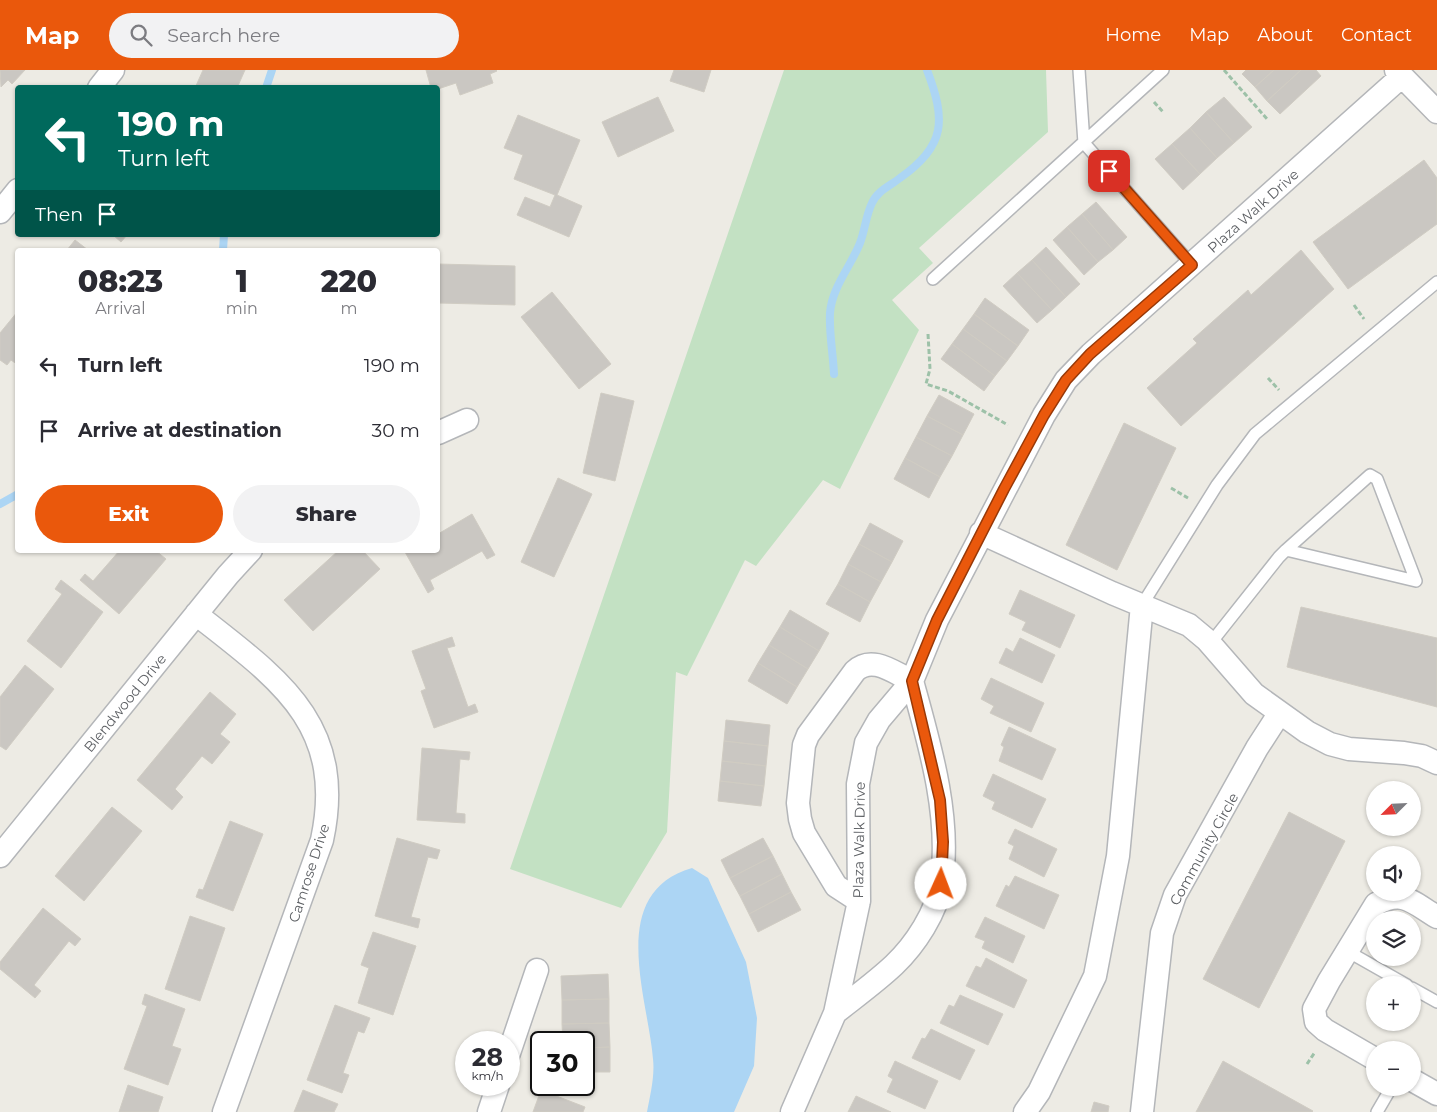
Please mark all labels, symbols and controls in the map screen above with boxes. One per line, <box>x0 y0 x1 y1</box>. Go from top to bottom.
search box <box>109 13 459 58</box>
text: Map <box>25 21 79 50</box>
icon: search <box>127 21 155 49</box>
text: Search here <box>167 24 280 47</box>
text: Home <box>1105 24 1161 46</box>
text: Map <box>1189 24 1229 46</box>
text: About <box>1257 24 1313 46</box>
text: Contact <box>1341 24 1412 46</box>
text: 190 m <box>118 102 224 145</box>
icon: left <box>35 105 100 170</box>
text: Turn left <box>118 145 210 172</box>
pin <box>1088 150 1130 192</box>
icon: arrive <box>1095 157 1123 185</box>
street label: Plaza Walk Drive <box>1204 165 1302 257</box>
icon: arrive <box>93 200 121 228</box>
text: Then <box>35 203 83 226</box>
text: 08:23 <box>78 263 163 300</box>
text: 1 <box>236 263 248 300</box>
text: 220 <box>321 263 377 300</box>
text: Arrival <box>95 299 146 318</box>
text: min <box>226 299 258 318</box>
text: m <box>340 299 357 318</box>
icon: left <box>35 352 63 380</box>
text: Turn left <box>78 354 163 377</box>
text: 190 m <box>364 354 420 377</box>
icon: arrive <box>35 417 63 445</box>
text: Arrive at destination <box>78 419 282 442</box>
text: 30 m <box>372 419 420 442</box>
button: Exit <box>35 485 223 543</box>
button: Share <box>233 485 420 543</box>
street label: Blendwood Drive <box>80 650 170 756</box>
north arrow <box>1366 781 1421 836</box>
map controls <box>1366 781 1421 1096</box>
street label: Plaza Walk Drive <box>849 782 869 898</box>
street label: Community Circle <box>1166 789 1242 909</box>
street label: Camrose Drive <box>285 821 333 925</box>
button: sound <box>1366 846 1421 901</box>
position arrow <box>914 857 966 909</box>
button: layers <box>1366 911 1421 966</box>
button: + <box>1366 976 1421 1031</box>
speed limit sign: 30 <box>530 1031 595 1096</box>
button: − <box>1366 1041 1421 1096</box>
text: 28 <box>472 1042 503 1072</box>
text: km/h <box>471 1068 504 1083</box>

